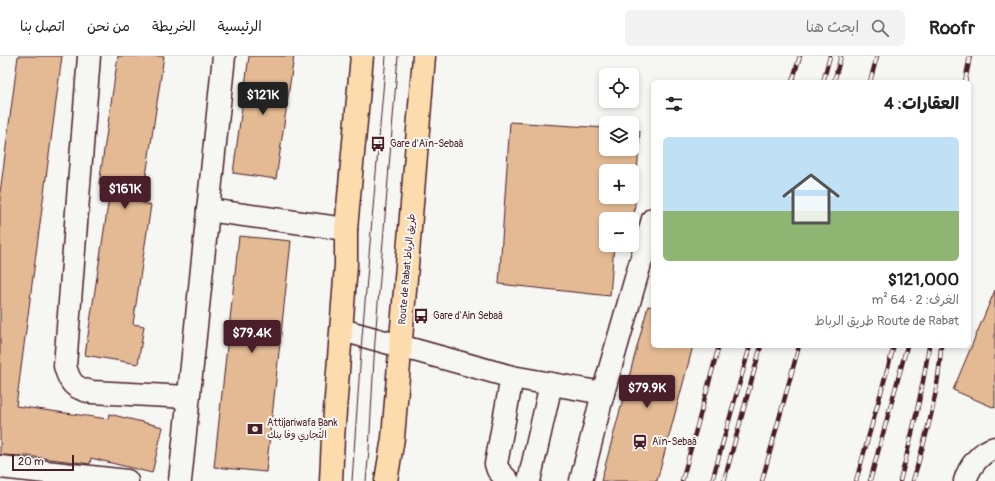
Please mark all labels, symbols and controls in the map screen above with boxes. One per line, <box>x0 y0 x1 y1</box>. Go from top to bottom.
search box <box>625 10 905 46</box>
text: Roofr <box>929 16 975 40</box>
icon: search <box>869 17 891 39</box>
text: اتصل بنا <box>20 18 65 35</box>
text: من نحن <box>87 18 130 35</box>
text: الخريطة <box>152 18 196 35</box>
text: الرئيسية <box>218 18 262 35</box>
text: ابحث هنا <box>806 18 859 37</box>
map controls <box>599 68 639 252</box>
button: locate <box>599 68 639 108</box>
pin: $121K <box>235 82 291 116</box>
text: $121K <box>247 87 279 103</box>
icon: filters <box>663 93 685 115</box>
text: العقارات: 4 <box>884 93 959 114</box>
button: layers <box>599 116 639 156</box>
bus stop icon: Gare d'Aïn-Sebaâ <box>369 135 387 153</box>
place label: Gare d'Aïn-Sebaâ <box>390 138 464 150</box>
icon: home <box>775 163 847 235</box>
button: + <box>599 164 639 204</box>
pin: $161K <box>97 176 153 210</box>
text: $161K <box>109 181 141 197</box>
button: − <box>599 212 639 252</box>
street label: Route de Rabat طريق الرباط <box>396 213 418 325</box>
text: $121,000 <box>888 269 959 290</box>
text: الغرف: 2 · 64 m² <box>872 292 959 308</box>
bus stop icon: Gare d'Ain Sebaâ <box>412 307 430 325</box>
place label: Gare d'Ain Sebaâ <box>433 310 503 322</box>
text: Route de Rabat طريق الرباط <box>814 313 959 329</box>
pin: $79.4K <box>219 320 285 354</box>
text: $79.4K <box>233 325 271 341</box>
pin: $79.9K <box>614 375 680 409</box>
text: $79.9K <box>628 380 666 396</box>
place label: Attijariwafa Bank التجاري وفا بنك <box>267 417 338 443</box>
bank icon: Attijariwafa Bank التجاري وفا بنك <box>246 420 264 438</box>
station icon: Aïn-Sebaâ <box>631 433 649 451</box>
place label: Aïn-Sebaâ <box>652 436 697 448</box>
scale bar <box>12 453 74 472</box>
text: 20 m <box>18 455 44 468</box>

